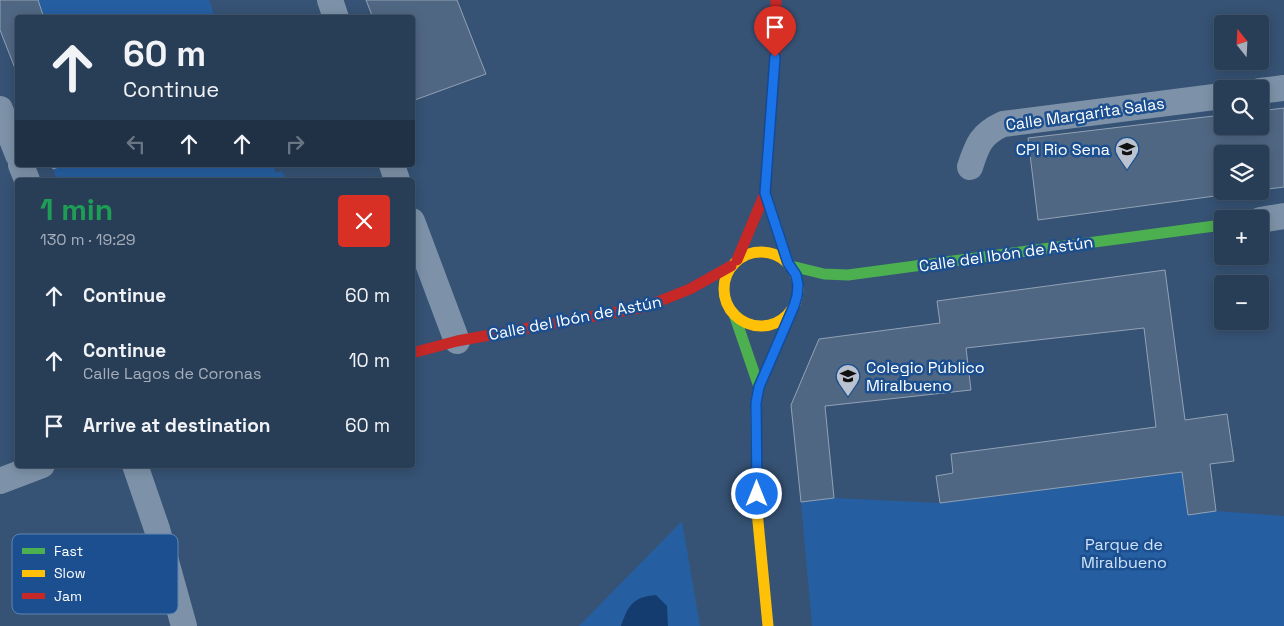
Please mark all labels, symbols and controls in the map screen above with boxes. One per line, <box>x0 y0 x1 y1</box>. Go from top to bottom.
pin <box>754 6 796 57</box>
icon: arrive <box>761 13 789 41</box>
north arrow <box>1214 15 1269 70</box>
map controls <box>1214 15 1269 330</box>
text: 60 m <box>123 32 206 76</box>
icon: ahead <box>40 35 105 100</box>
text: Continue <box>123 75 219 103</box>
button: search <box>1214 80 1269 135</box>
street label: Calle Margarita Salas <box>1004 92 1166 136</box>
icon: left <box>122 130 150 158</box>
icon: ahead <box>175 130 203 158</box>
icon: ahead <box>228 130 256 158</box>
icon: right <box>281 130 309 158</box>
school or university icon: CPI Rio Sena <box>1114 136 1140 170</box>
place label: CPI Rio Sena <box>1016 139 1110 160</box>
button: layers <box>1214 145 1269 200</box>
text: 1 min <box>40 190 113 229</box>
button: close <box>338 195 390 247</box>
button: + <box>1214 210 1269 265</box>
text: 130 m · 19:29 <box>40 229 136 250</box>
street label: Calle del Ibón de Astún <box>918 231 1094 277</box>
button: − <box>1214 275 1269 330</box>
icon: ahead <box>40 282 68 310</box>
text: Continue <box>83 283 166 308</box>
text: 60 m <box>345 283 390 308</box>
street label: Calle del Ibón de Astún <box>487 291 663 345</box>
text: Continue <box>83 338 166 363</box>
icon: ahead <box>40 347 68 375</box>
text: 10 m <box>349 348 390 373</box>
place label: Colegio Público Miralbueno <box>866 357 985 396</box>
text: Calle Lagos de Coronas <box>83 363 261 384</box>
school or university icon: Colegio Público Miralbueno <box>835 363 861 397</box>
icon: arrive <box>40 412 68 440</box>
text: Arrive at destination <box>83 413 271 438</box>
text: 60 m <box>345 413 390 438</box>
position arrow <box>730 467 782 519</box>
legend <box>12 534 178 614</box>
park label: Parque de Miralbueno <box>1081 534 1167 573</box>
text: Fast <box>54 542 83 560</box>
text: Slow <box>54 564 86 582</box>
text: Jam <box>54 587 82 605</box>

